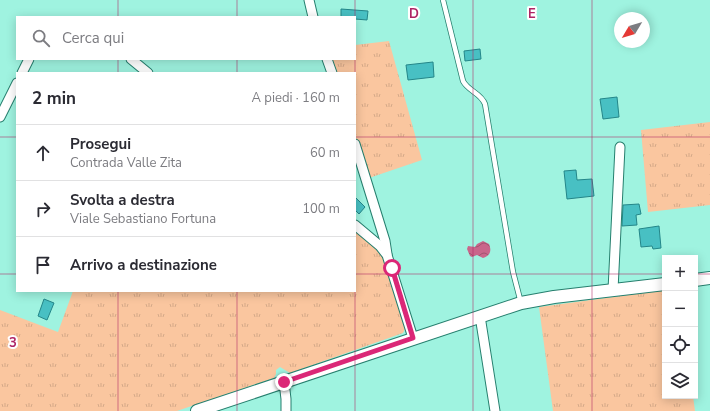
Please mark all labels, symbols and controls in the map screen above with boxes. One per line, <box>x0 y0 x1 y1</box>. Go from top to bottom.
text: D <box>409 5 419 23</box>
text: E <box>528 5 536 23</box>
north arrow <box>614 12 650 48</box>
search box <box>16 16 356 60</box>
icon: search <box>30 27 52 49</box>
text: Cerca qui <box>62 28 124 48</box>
text: 2 min <box>32 87 76 110</box>
text: A piedi · 160 m <box>252 89 340 107</box>
text: Prosegui <box>70 134 131 154</box>
icon: ahead <box>32 142 54 164</box>
text: 60 m <box>310 144 340 162</box>
text: Contrada Valle Zita <box>70 154 182 172</box>
text: Svolta a destra <box>70 190 175 210</box>
icon: right <box>32 198 54 220</box>
text: 100 m <box>302 200 340 218</box>
text: Viale Sebastiano Fortuna <box>70 210 216 228</box>
icon: arrive <box>32 254 54 276</box>
text: Arrivo a destinazione <box>70 255 217 275</box>
map controls <box>662 255 698 399</box>
button: + <box>662 255 698 291</box>
route start <box>383 259 401 277</box>
button: − <box>662 291 698 327</box>
button: locate <box>662 327 698 363</box>
text: 3 <box>9 334 17 352</box>
button: layers <box>662 363 698 399</box>
route end <box>275 373 293 391</box>

